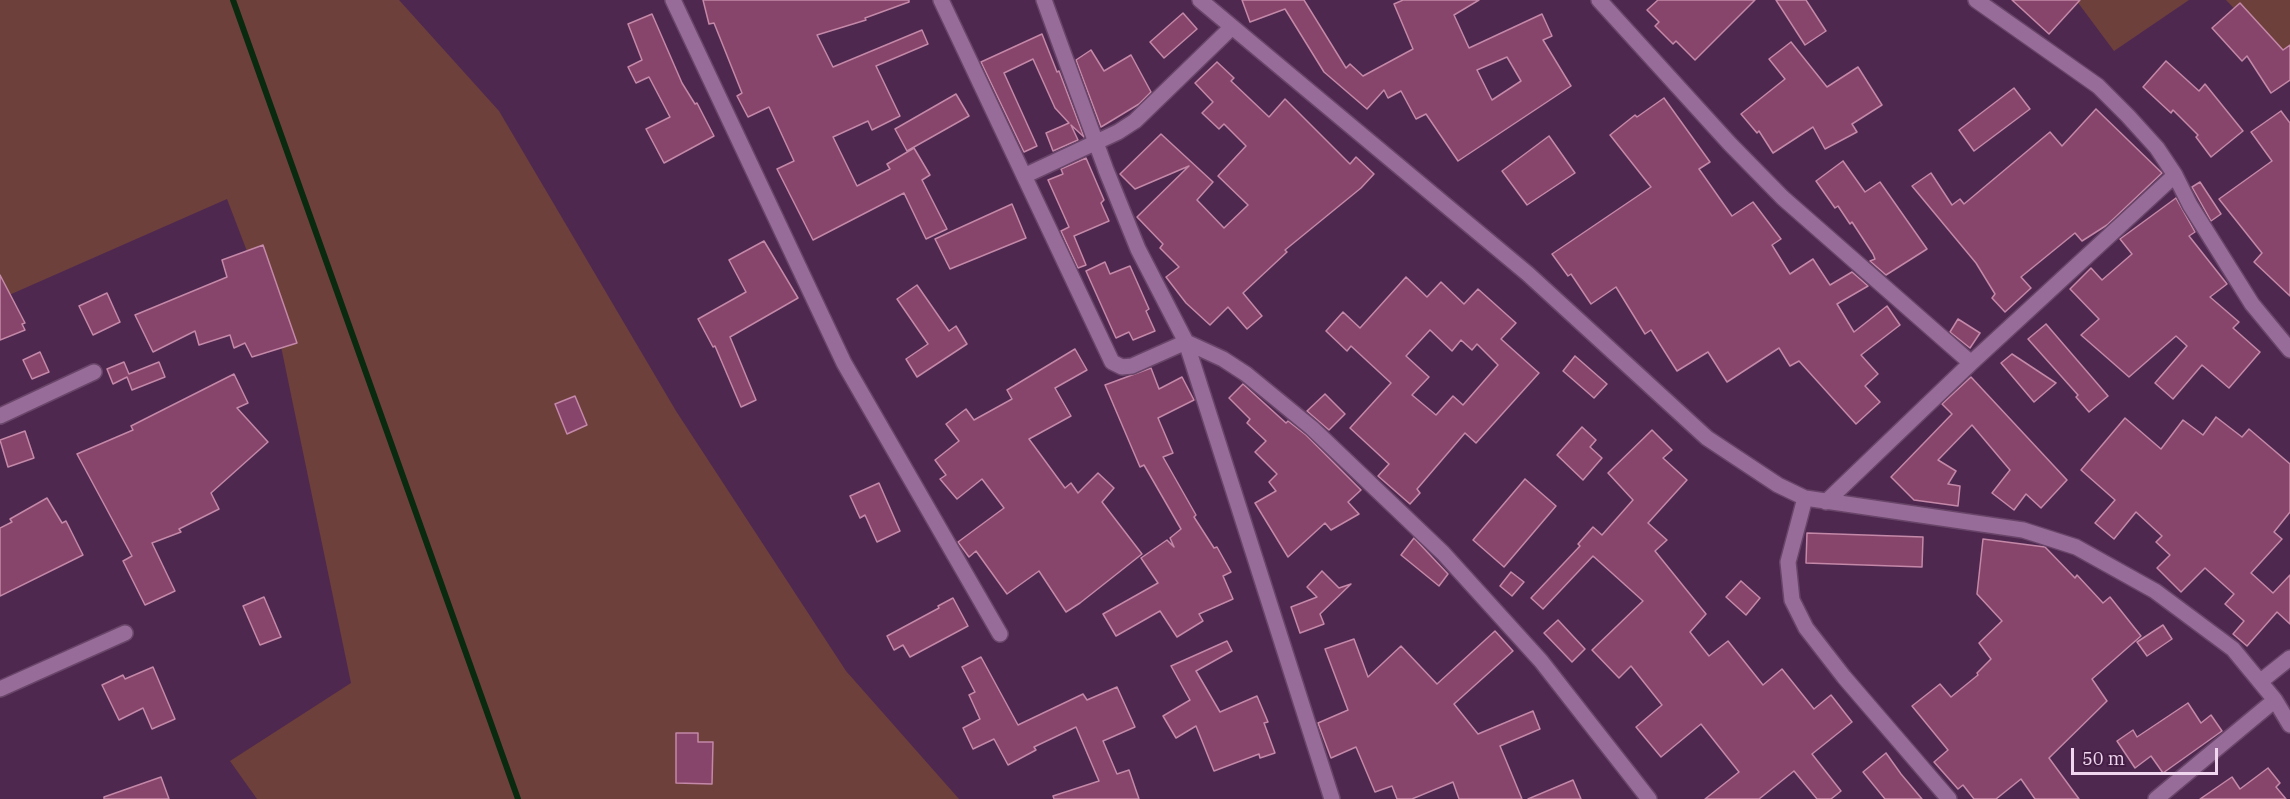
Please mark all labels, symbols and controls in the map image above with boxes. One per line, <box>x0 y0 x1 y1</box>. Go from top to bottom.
scale bar <box>2074 736 2221 774</box>
text: 50 m <box>2082 747 2125 770</box>

